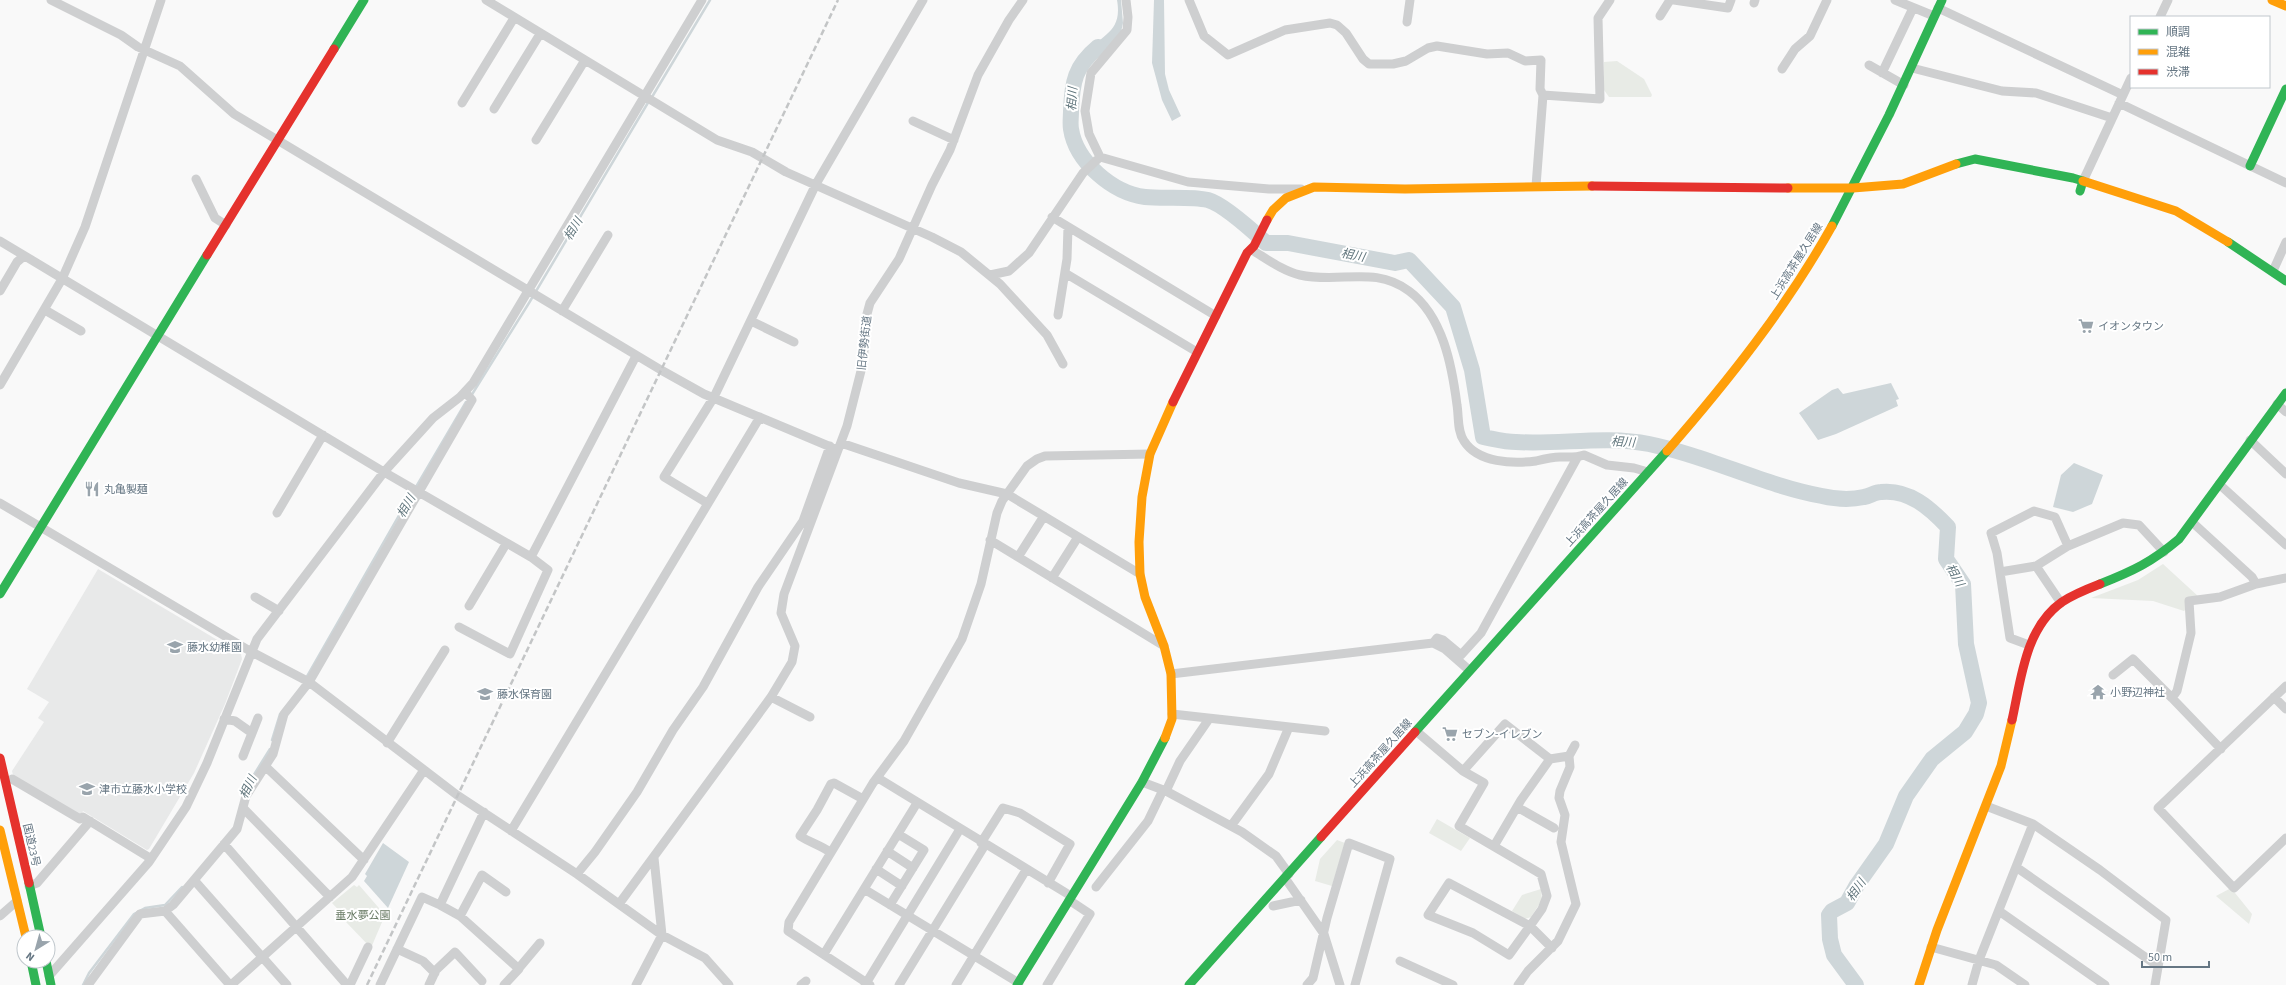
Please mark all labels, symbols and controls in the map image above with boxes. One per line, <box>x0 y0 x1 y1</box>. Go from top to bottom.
legend <box>2130 16 2270 88</box>
text: 順調 <box>2166 24 2190 41</box>
text: 混雑 <box>2166 44 2190 61</box>
text: 渋滞 <box>2166 64 2190 81</box>
water label: 相川 <box>1063 84 1082 112</box>
water label: 相川 <box>560 213 588 244</box>
street label: 上浜高茶屋久居線 <box>1767 220 1826 303</box>
water label: 相川 <box>1339 245 1368 267</box>
street label: 旧伊勢街道 <box>854 315 875 371</box>
supermarket icon: イオンタウン <box>2077 317 2095 335</box>
place label: イオンタウン <box>2098 319 2164 334</box>
water label: 相川 <box>1611 433 1637 452</box>
street label: 上浜高茶屋久居線 <box>1561 475 1631 550</box>
restaurant icon: 丸亀製麺 <box>83 480 101 498</box>
place label: 丸亀製麺 <box>104 482 148 497</box>
water label: 相川 <box>393 490 421 521</box>
water label: 相川 <box>1941 561 1969 592</box>
school or university icon: 藤水幼稚園 <box>166 638 184 656</box>
place label: 藤水幼稚園 <box>187 640 242 655</box>
temple icon: 小野辺神社 <box>2089 683 2107 701</box>
school or university icon: 藤水保育園 <box>476 685 494 703</box>
place label: 小野辺神社 <box>2110 685 2165 700</box>
place label: 藤水保育園 <box>497 687 552 702</box>
street label: 上浜高茶屋久居線 <box>1345 716 1415 791</box>
supermarket icon: セブン-イレブン <box>1441 725 1459 743</box>
place label: セブン-イレブン <box>1462 727 1542 742</box>
water label: 相川 <box>236 771 262 802</box>
school or university icon: 津市立藤水小学校 <box>78 780 96 798</box>
place label: 津市立藤水小学校 <box>99 782 187 797</box>
street label: 国道23号 <box>19 822 44 868</box>
water label: 相川 <box>1843 874 1871 905</box>
park label: 垂水夢公園 <box>336 908 391 923</box>
north arrow <box>16 929 56 969</box>
scale bar <box>2142 943 2209 969</box>
text: N <box>23 948 38 965</box>
text: 50 m <box>2148 949 2172 966</box>

